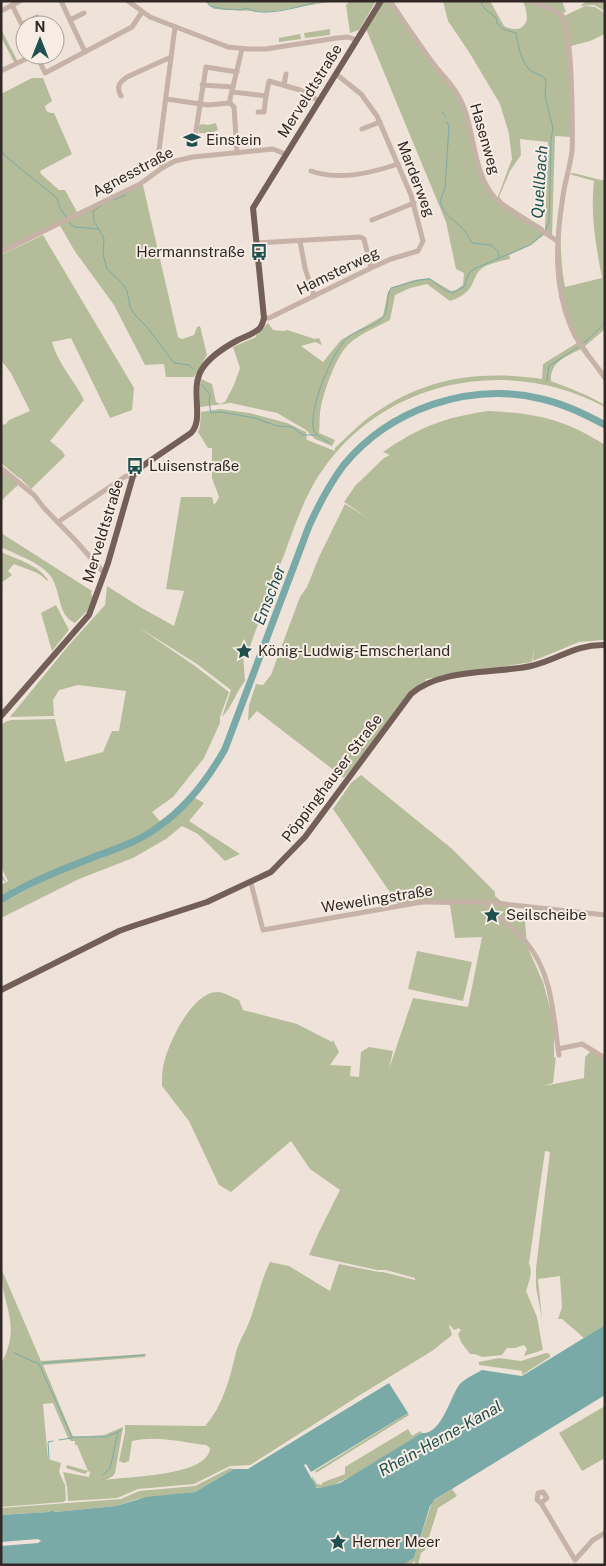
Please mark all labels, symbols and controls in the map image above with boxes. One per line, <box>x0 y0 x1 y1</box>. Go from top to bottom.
north arrow <box>15 15 65 65</box>
text: N <box>35 19 45 35</box>
street label: Merveldtstraße <box>274 41 345 141</box>
street label: Hasenweg <box>467 101 504 177</box>
school or university icon: Einstein <box>182 130 202 150</box>
place label: Einstein <box>206 131 262 148</box>
street label: Marderweg <box>394 138 439 219</box>
street label: Agnesstraße <box>90 143 176 200</box>
water label: Quellbach <box>527 145 552 219</box>
bus stop icon: Hermannstraße <box>249 242 269 262</box>
place label: Hermannstraße <box>136 243 245 260</box>
street label: Hamsterweg <box>294 243 382 298</box>
bus stop icon: Luisenstraße <box>125 456 145 476</box>
place label: Luisenstraße <box>149 457 239 474</box>
street label: Merveldtstraße <box>79 477 126 585</box>
water label: Emscher <box>249 562 290 628</box>
place icon: König-Ludwig-Emscherland <box>234 641 254 661</box>
place label: König-Ludwig-Emscherland <box>258 642 450 659</box>
street label: Pöppinghauser Straße <box>278 710 385 845</box>
street label: Wewelingstraße <box>320 881 434 916</box>
place icon: Seilscheibe <box>482 905 502 925</box>
place label: Seilscheibe <box>506 906 587 923</box>
water label: Rhein-Herne-Kanal <box>375 1397 505 1480</box>
place icon: Herner Meer <box>328 1532 348 1552</box>
place label: Herner Meer <box>352 1533 441 1550</box>

